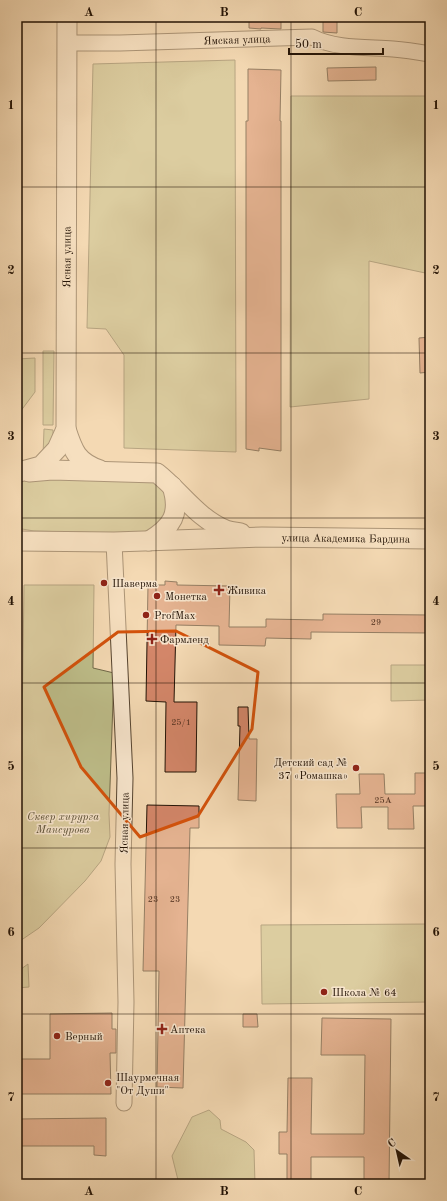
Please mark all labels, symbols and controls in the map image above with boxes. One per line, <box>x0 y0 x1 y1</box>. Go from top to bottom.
text: A <box>84 6 94 19</box>
text: B <box>219 6 229 19</box>
text: C <box>354 6 362 19</box>
scale bar <box>289 30 383 56</box>
street label: Ямская улица <box>203 34 271 47</box>
text: 50 m <box>295 38 322 51</box>
text: 1 <box>7 99 15 112</box>
text: 1 <box>432 99 440 112</box>
street label: Ясная улица <box>62 226 73 288</box>
text: 2 <box>7 264 15 277</box>
text: 2 <box>432 264 440 277</box>
text: 3 <box>7 430 15 443</box>
text: 3 <box>432 430 440 443</box>
street label: улица Академика Бардина <box>281 533 411 546</box>
marker: Шаверма <box>99 578 109 588</box>
place label: Шаверма <box>112 579 158 590</box>
marker: Живика <box>214 585 224 595</box>
place label: Живика <box>227 586 267 597</box>
marker: Монетка <box>152 591 162 601</box>
place label: Монетка <box>165 592 207 603</box>
text: 4 <box>7 595 15 608</box>
text: 4 <box>432 595 440 608</box>
marker: ProfMax <box>141 610 151 620</box>
place label: ProfMax <box>154 611 196 622</box>
house number: 29 <box>371 618 381 627</box>
marker: Фармленд <box>147 634 157 644</box>
place label: Фармленд <box>160 635 209 646</box>
house number: 25/1 <box>171 718 191 727</box>
place label: Детский сад № 37 «Ромашка» <box>274 758 348 782</box>
text: 5 <box>7 760 15 773</box>
text: 5 <box>432 760 440 773</box>
marker: Детский сад № 37 «Ромашка» <box>351 763 361 773</box>
street label: Ясная улица <box>119 792 132 854</box>
house number: 25А <box>374 796 392 805</box>
park label: Сквер хирурга Мансурова <box>27 812 99 836</box>
house number: 23 <box>148 895 158 904</box>
house number: 23 <box>170 895 180 904</box>
text: 6 <box>7 926 15 939</box>
text: 6 <box>432 926 440 939</box>
marker: Школа № 64 <box>319 987 329 997</box>
place label: Школа № 64 <box>332 988 397 999</box>
marker: Аптека <box>157 1024 167 1034</box>
place label: Аптека <box>170 1025 206 1036</box>
marker: Верный <box>52 1031 62 1041</box>
place label: Верный <box>65 1032 103 1043</box>
place label: Шаурмечная "От Души" <box>116 1073 179 1097</box>
marker: Шаурмечная "От Души" <box>103 1078 113 1088</box>
text: 7 <box>7 1091 15 1104</box>
text: 7 <box>432 1091 440 1104</box>
north arrow <box>377 1131 417 1171</box>
text: С <box>386 1137 398 1151</box>
text: A <box>84 1185 94 1198</box>
text: B <box>219 1185 229 1198</box>
text: C <box>354 1185 362 1198</box>

